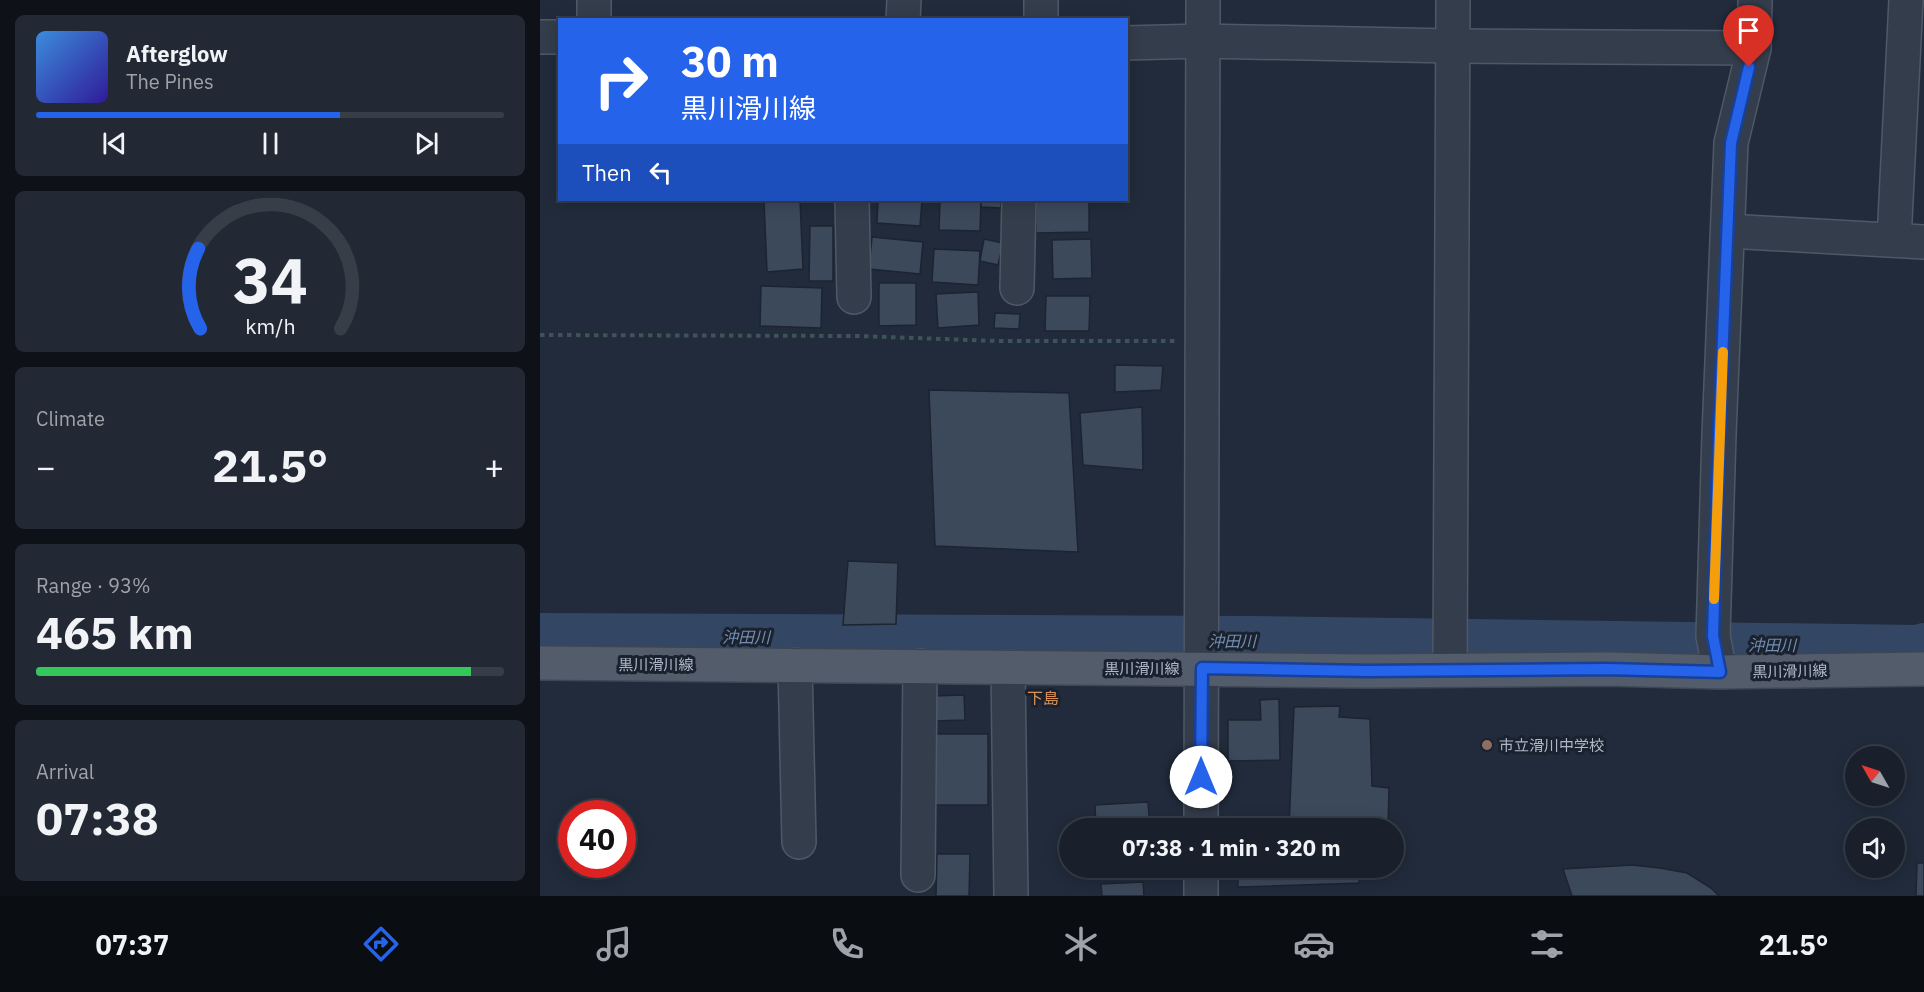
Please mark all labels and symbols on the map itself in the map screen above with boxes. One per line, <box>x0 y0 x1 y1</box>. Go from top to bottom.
pin <box>1723 5 1774 67</box>
water label: 沖田川 <box>722 627 772 647</box>
water label: 沖田川 <box>1208 631 1258 651</box>
water label: 沖田川 <box>1748 635 1798 655</box>
street label: 黒川滑川線 <box>618 655 694 674</box>
street label: 黒川滑川線 <box>1104 659 1180 678</box>
street label: 黒川滑川線 <box>1752 661 1828 681</box>
district label: 下島 <box>1027 688 1059 708</box>
place label: 市立滑川中学校 <box>1499 736 1604 755</box>
marker: 市立滑川中学校 <box>1480 738 1494 752</box>
position arrow <box>1169 745 1233 809</box>
north arrow <box>1845 746 1905 806</box>
speed limit sign: 40 <box>558 800 636 878</box>

